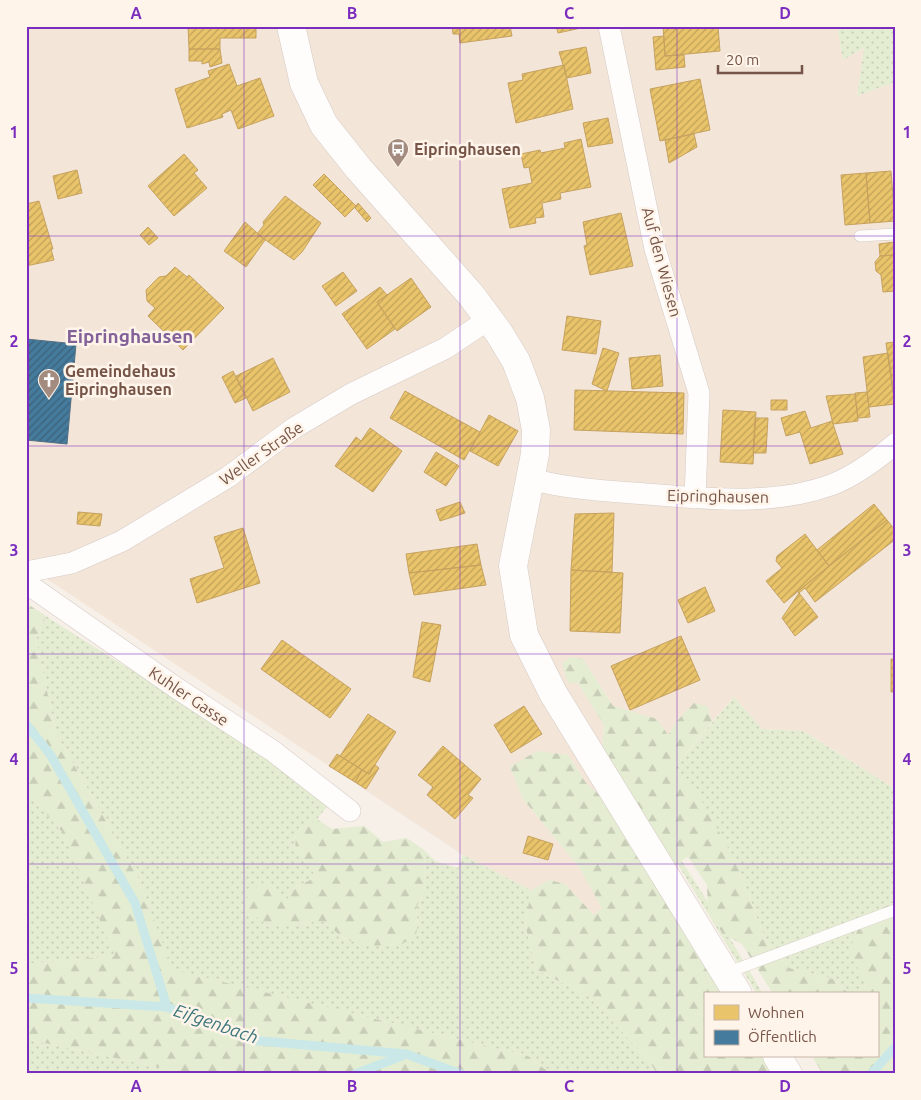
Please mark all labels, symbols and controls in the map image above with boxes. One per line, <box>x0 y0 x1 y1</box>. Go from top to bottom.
text: A <box>130 4 142 22</box>
text: B <box>347 4 357 22</box>
text: C <box>564 4 574 22</box>
text: D <box>779 4 791 22</box>
scale bar <box>718 42 802 74</box>
text: 20 m <box>726 51 759 68</box>
text: 1 <box>9 123 19 141</box>
text: 1 <box>902 123 912 141</box>
bus stop icon: Eipringhausen <box>386 137 410 168</box>
place label: Eipringhausen <box>414 140 521 158</box>
street label: Auf den Wiesen <box>639 205 685 319</box>
district label: Eipringhausen <box>67 325 193 347</box>
text: 2 <box>9 332 19 350</box>
text: 2 <box>902 332 912 350</box>
place label: Gemeindehaus Eipringhausen <box>65 362 176 398</box>
church icon: Gemeindehaus Eipringhausen <box>37 368 61 399</box>
street label: Weller Straße <box>216 418 306 488</box>
street label: Eipringhausen <box>667 486 769 506</box>
text: 3 <box>9 541 19 559</box>
text: 3 <box>902 541 912 559</box>
street label: Kuhler Gasse <box>146 663 232 729</box>
text: 4 <box>9 750 19 768</box>
text: 4 <box>902 750 912 768</box>
text: 5 <box>9 959 19 977</box>
text: 5 <box>902 959 912 977</box>
legend <box>704 992 878 1058</box>
water label: Eifgenbach <box>171 999 261 1048</box>
text: Wohnen <box>748 1004 804 1021</box>
text: Öffentlich <box>748 1028 817 1045</box>
text: A <box>130 1077 142 1095</box>
text: B <box>347 1077 357 1095</box>
text: C <box>564 1077 574 1095</box>
text: D <box>779 1077 791 1095</box>

